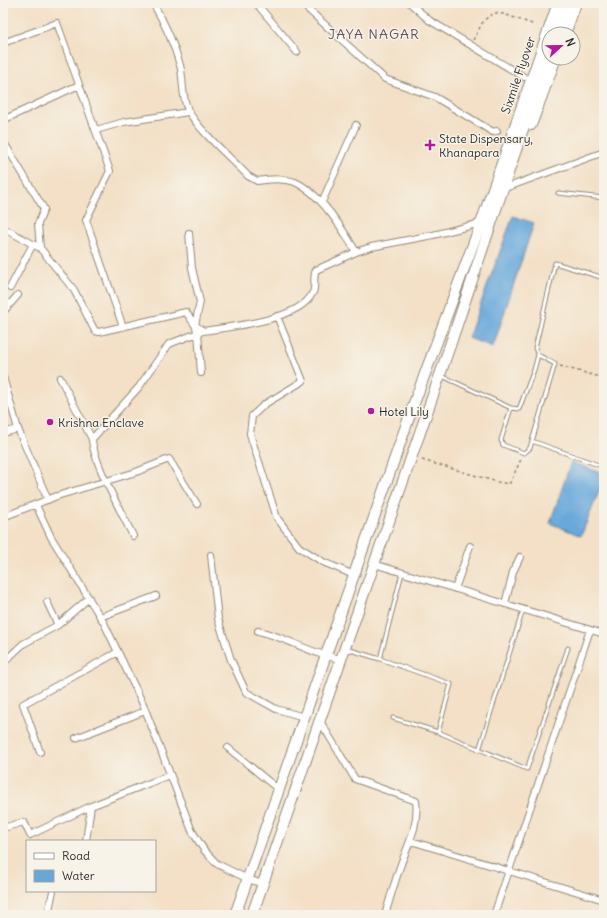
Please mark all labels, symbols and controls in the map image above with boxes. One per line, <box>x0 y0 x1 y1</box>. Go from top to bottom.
district label: JAYA NAGAR <box>328 25 420 43</box>
north arrow <box>541 26 581 66</box>
street label: Sixmile Flyover <box>498 34 538 116</box>
text: N <box>562 36 578 48</box>
place label: State Dispensary, Khanapara <box>439 131 533 160</box>
marker: State Dispensary, Khanapara <box>424 139 436 151</box>
place label: Hotel Lily <box>379 404 429 419</box>
marker: Hotel Lily <box>366 406 376 416</box>
place label: Krishna Enclave <box>58 415 144 430</box>
marker: Krishna Enclave <box>45 417 55 427</box>
legend <box>26 840 156 892</box>
text: Road <box>62 848 90 863</box>
text: Water <box>62 868 95 883</box>

